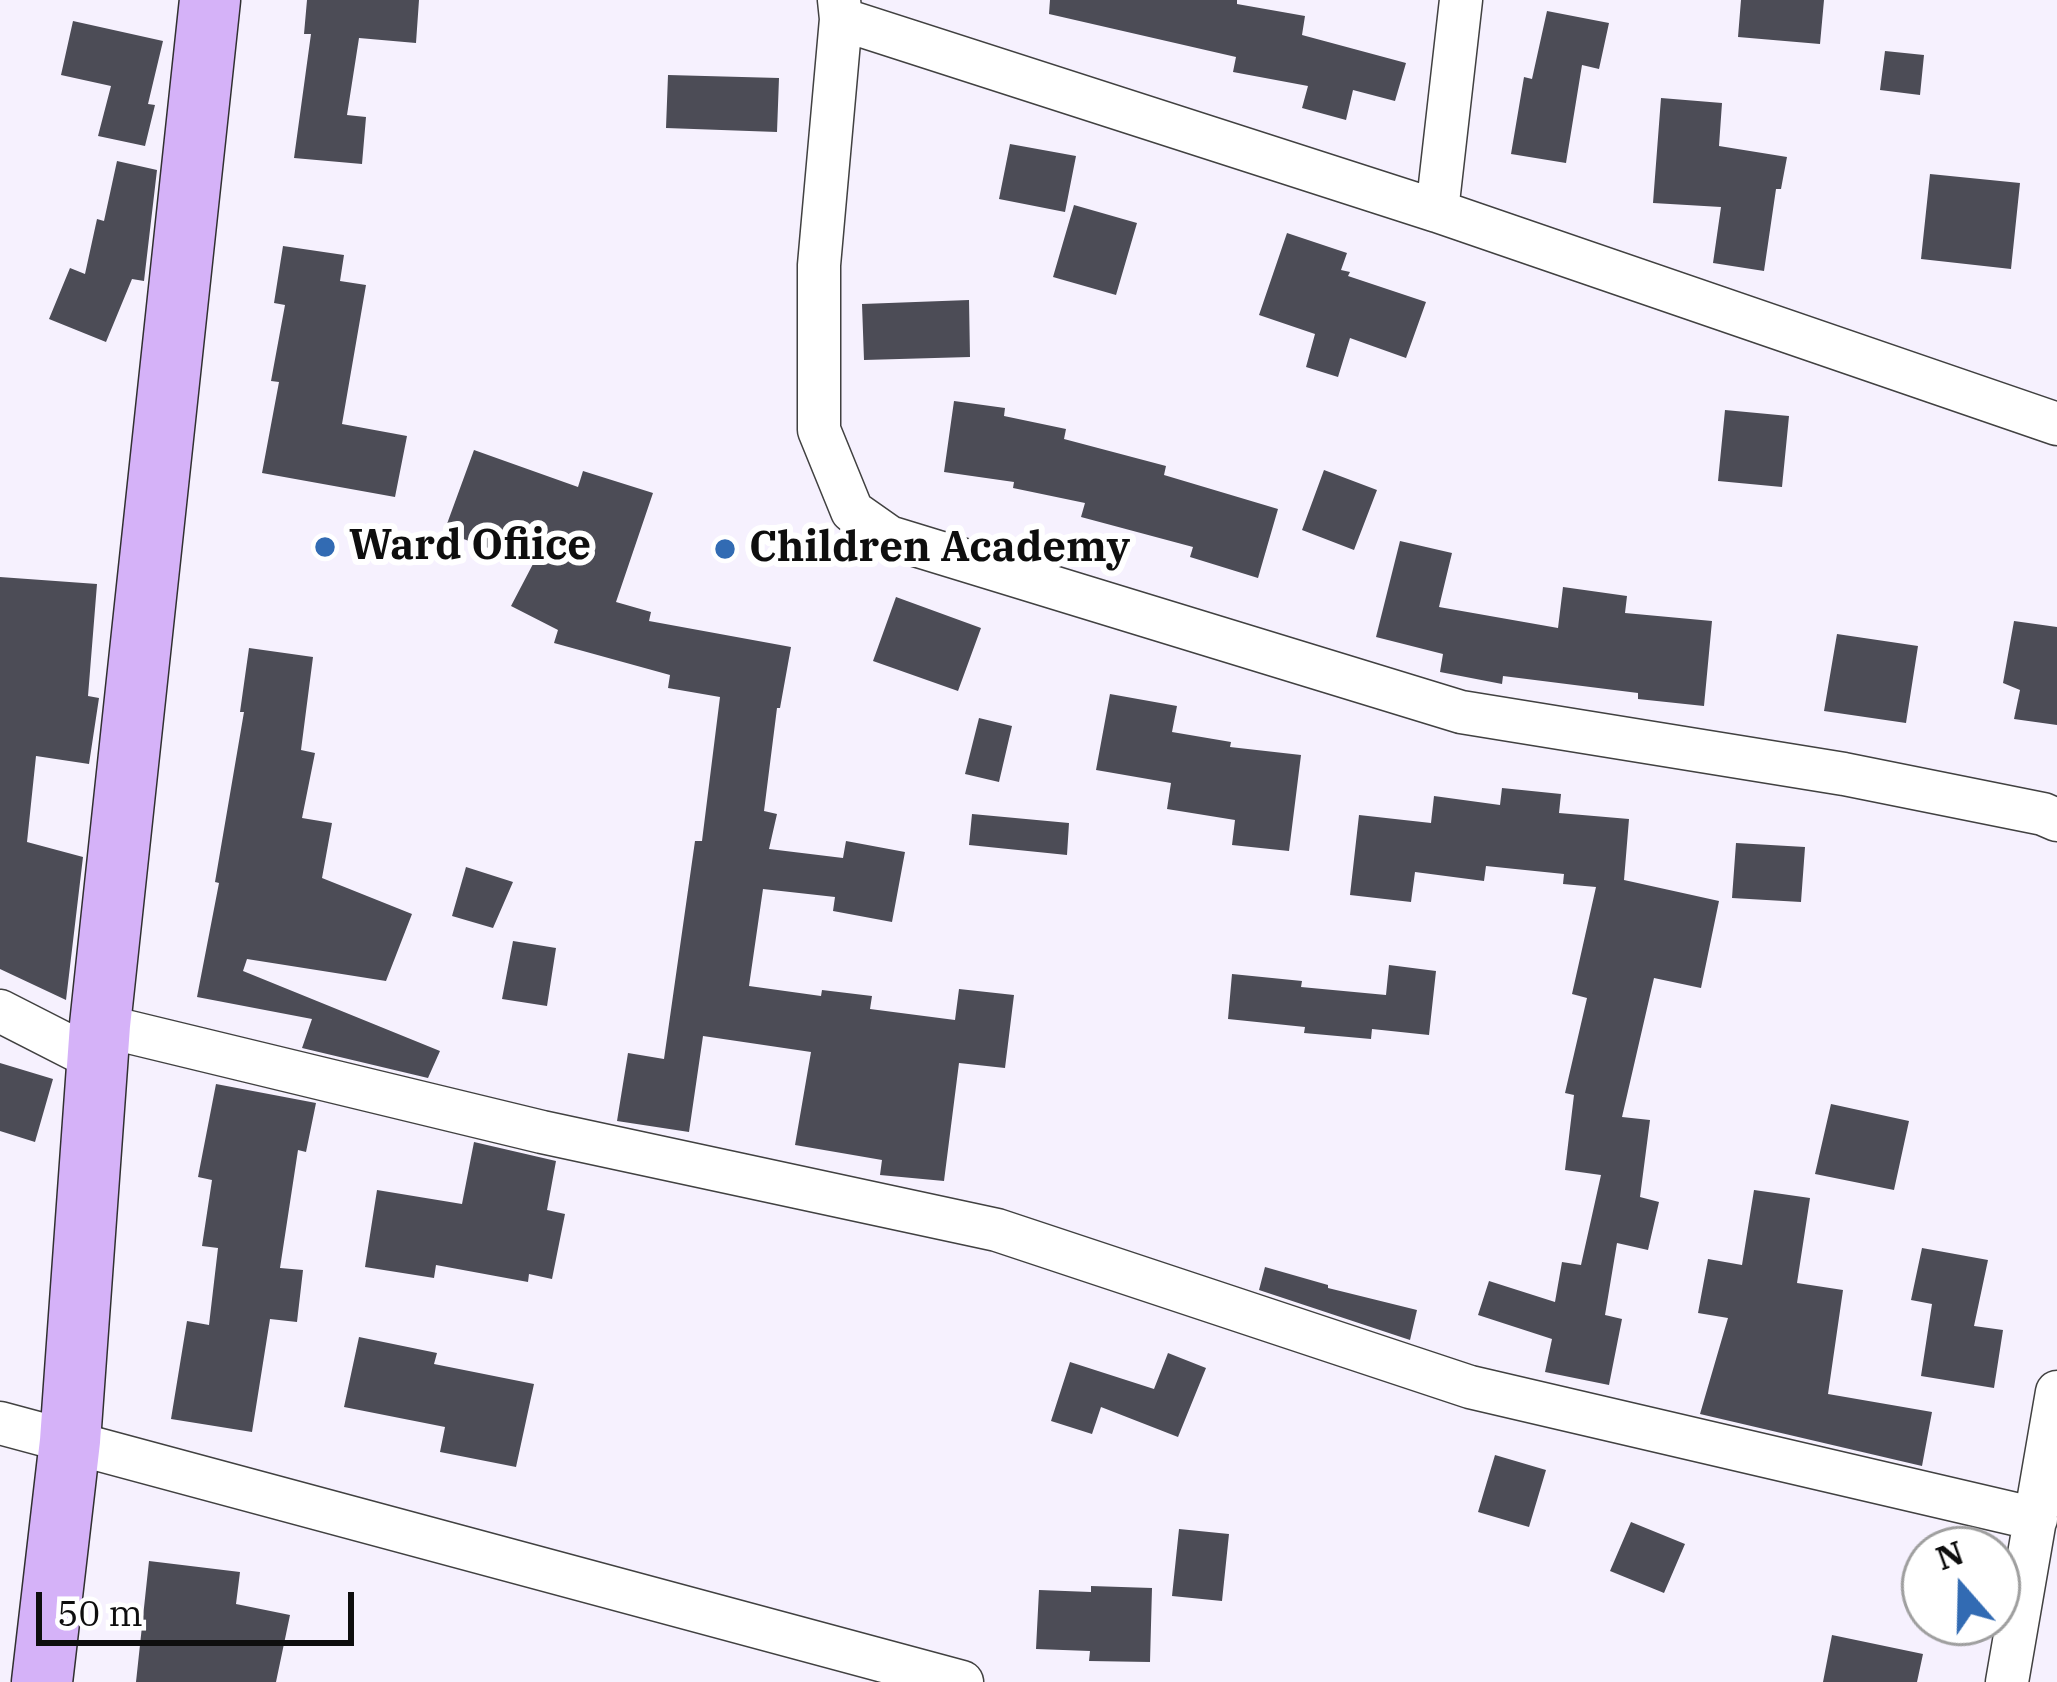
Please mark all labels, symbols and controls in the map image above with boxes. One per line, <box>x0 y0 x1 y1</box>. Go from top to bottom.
place label: Ward Ofiice <box>349 522 591 572</box>
place label: Children Academy <box>749 524 1130 574</box>
marker: Ward Ofiice <box>312 534 338 560</box>
marker: Children Academy <box>712 536 738 562</box>
north arrow <box>1901 1526 2021 1646</box>
text: N <box>1930 1530 1969 1579</box>
scale bar <box>42 1568 360 1642</box>
text: 50 m <box>57 1589 143 1636</box>

